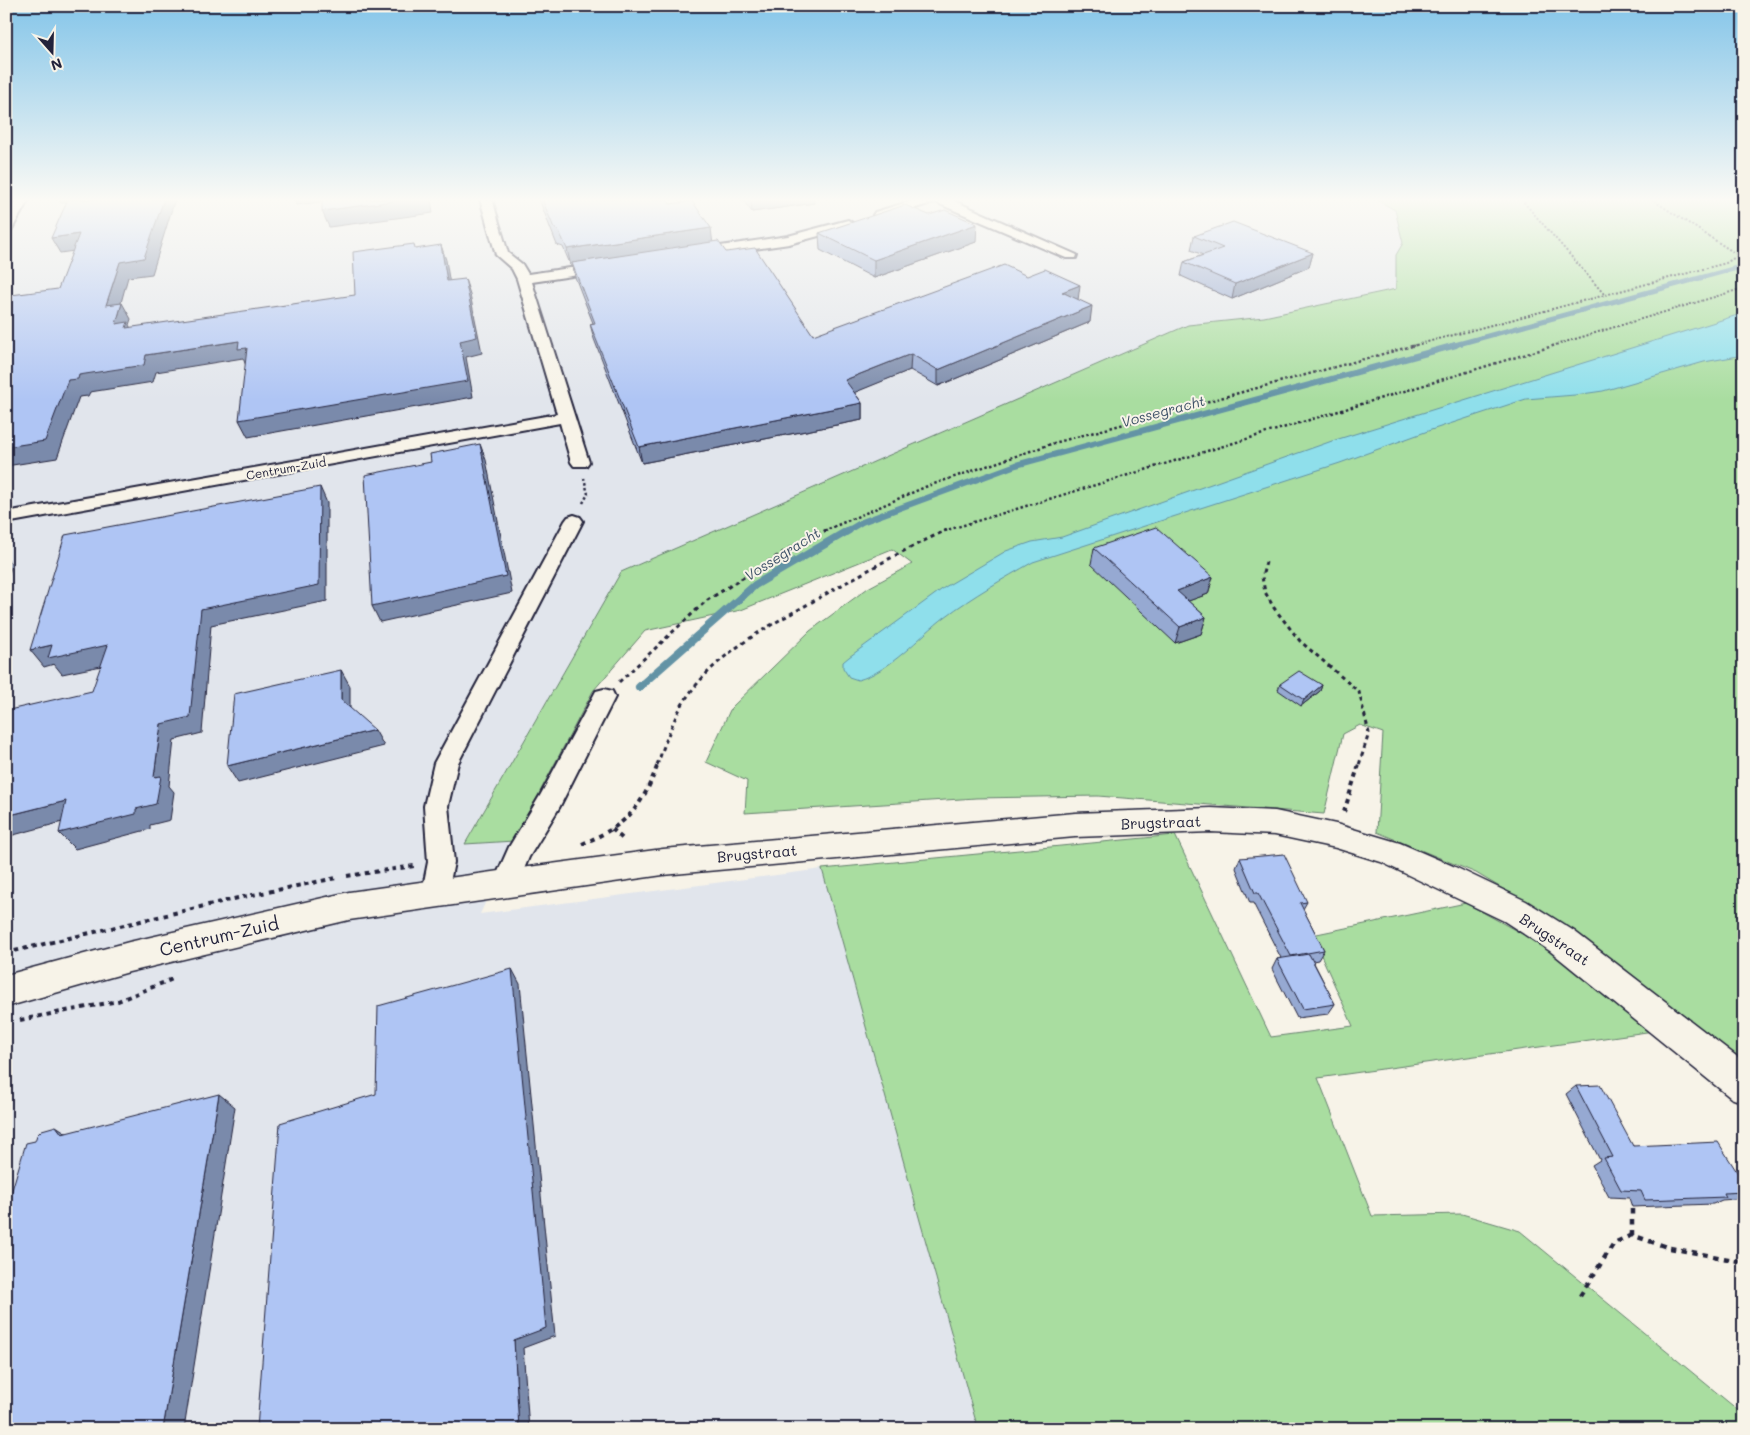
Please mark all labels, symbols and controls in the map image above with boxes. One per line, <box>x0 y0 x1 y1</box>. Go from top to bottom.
north arrow <box>28 28 78 78</box>
text: N <box>48 54 65 75</box>
water label: Vossegracht <box>1119 391 1207 431</box>
street label: Centrum-Zuid <box>245 453 328 483</box>
water label: Vossegracht <box>740 523 824 585</box>
street label: Brugstraat <box>1120 811 1202 833</box>
street label: Brugstraat <box>716 840 798 866</box>
street label: Brugstraat <box>1516 908 1594 970</box>
street label: Centrum-Zuid <box>157 911 281 961</box>

